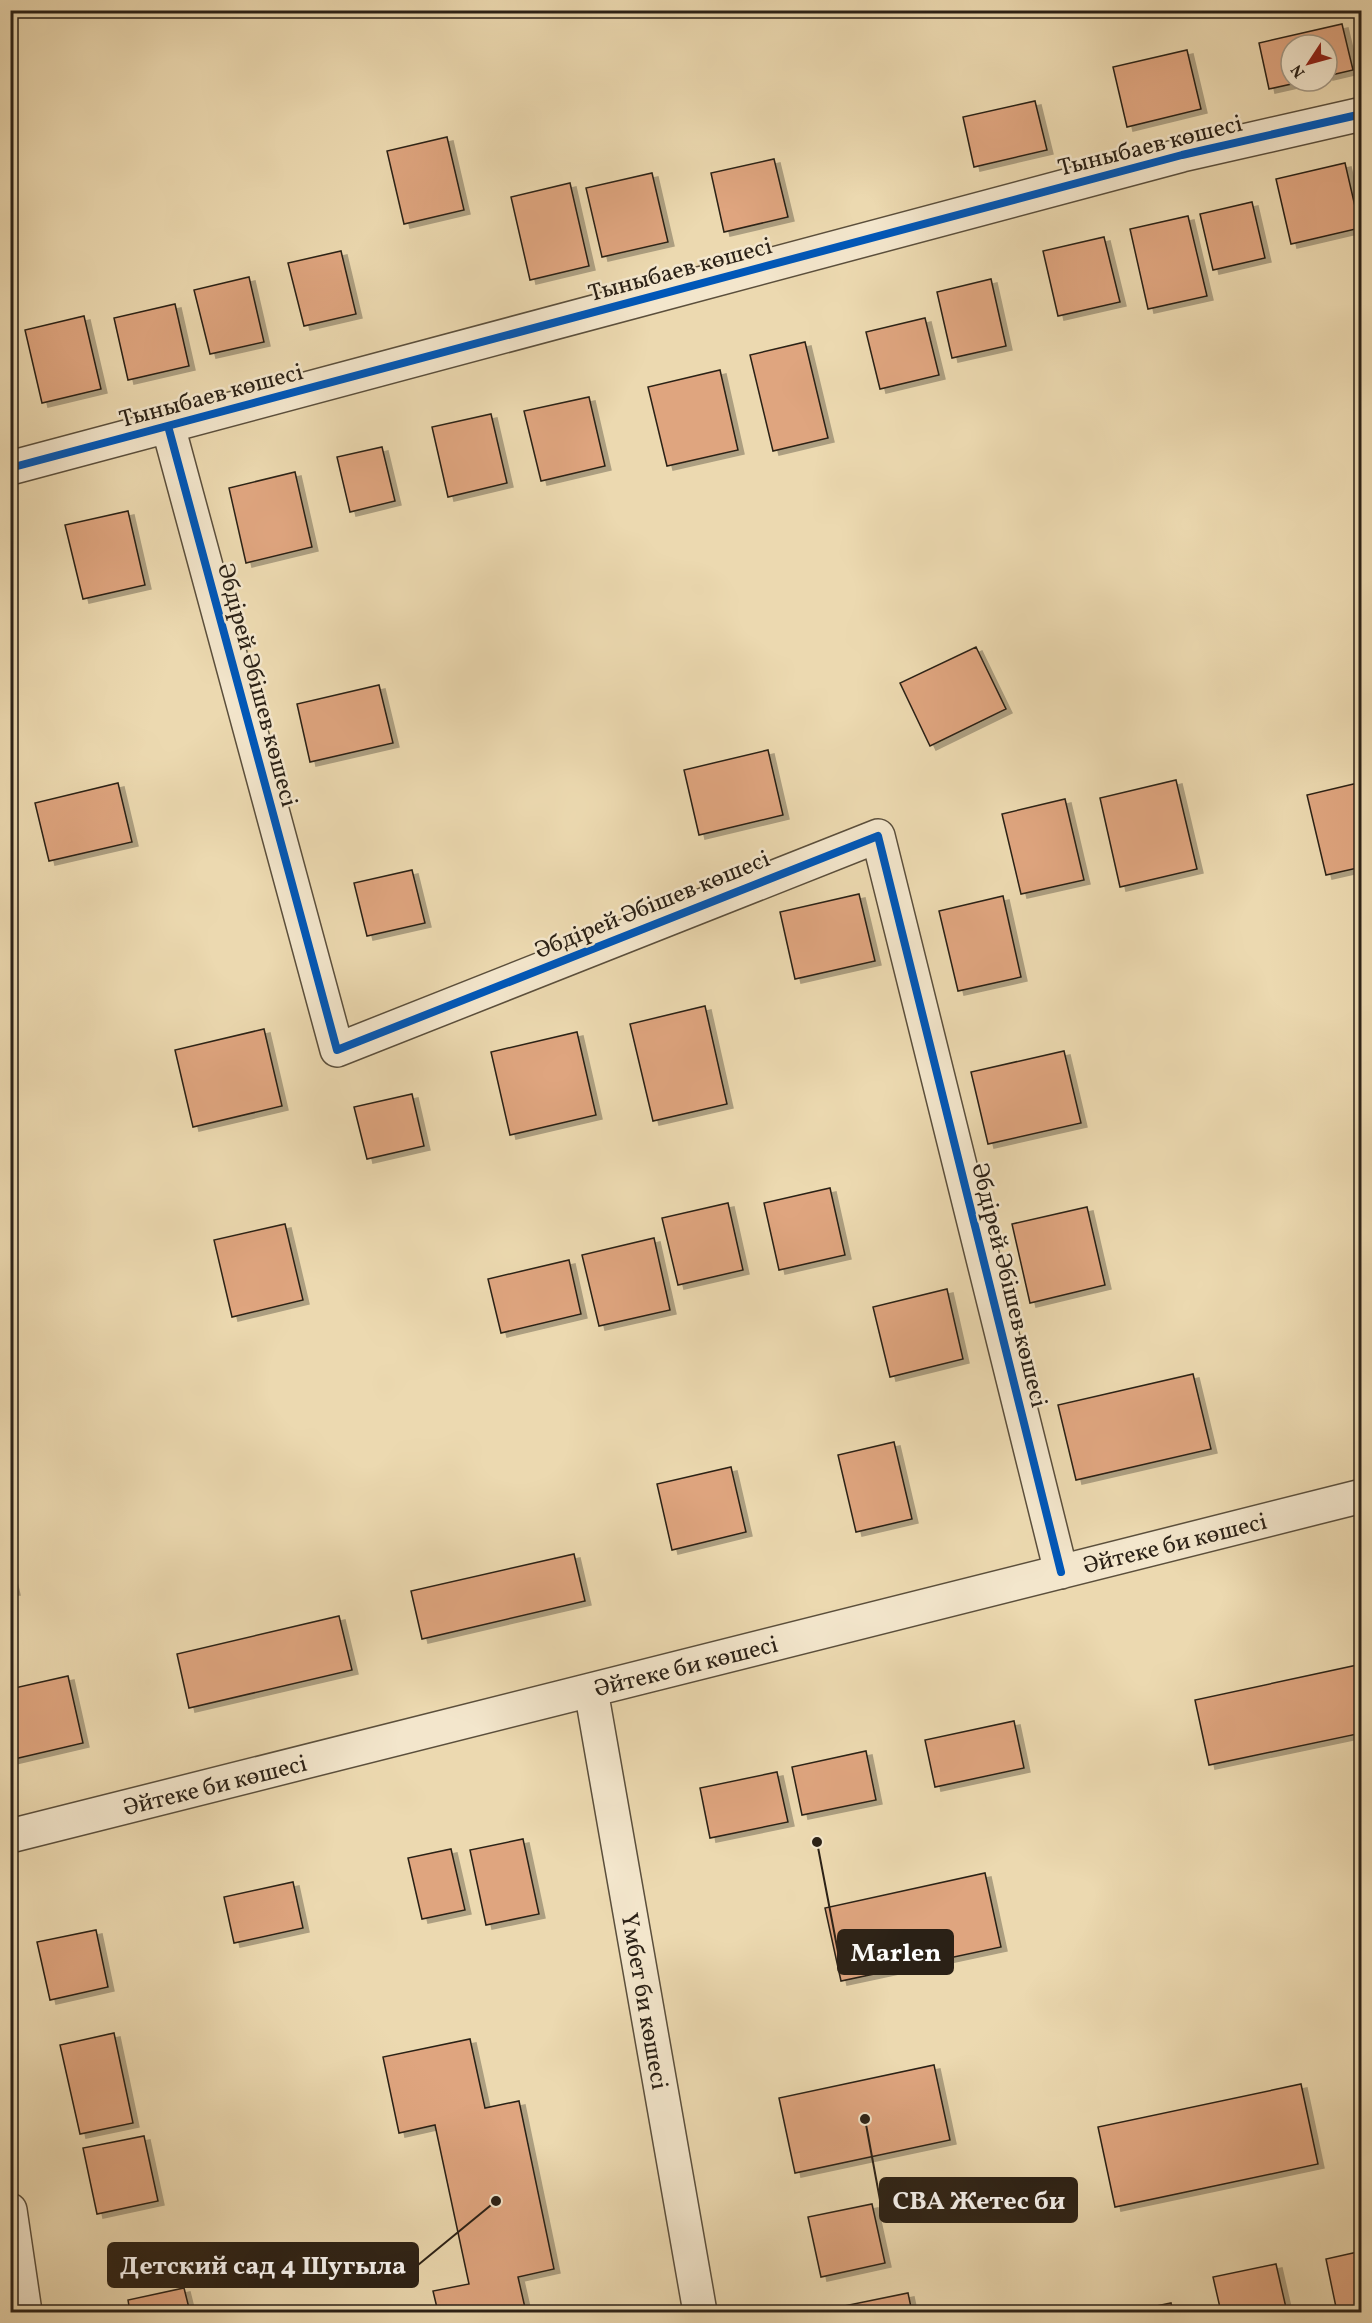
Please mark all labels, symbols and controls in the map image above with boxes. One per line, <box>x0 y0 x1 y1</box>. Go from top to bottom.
north arrow <box>1279 33 1339 93</box>
text: N <box>1286 59 1311 82</box>
street label: Тыныбаев көшесі <box>1055 108 1246 186</box>
street label: Тыныбаев көшесі <box>585 230 776 312</box>
street label: Тыныбаев көшесі <box>116 356 307 438</box>
street label: Әбдірей Әбішев көшесі <box>207 560 305 811</box>
street label: Әбдірей Әбішев көшесі <box>530 843 775 969</box>
street label: Әбдірей Әбішев көшесі <box>961 1160 1055 1411</box>
street label: Әйтеке би көшесі <box>1080 1506 1271 1584</box>
street label: Әйтеке би көшесі <box>591 1629 782 1707</box>
street label: Әйтеке би көшесі <box>120 1748 311 1826</box>
street label: Үмбет би көшесі <box>611 1910 675 2092</box>
callout: Marlen <box>838 1930 953 1974</box>
text: Marlen <box>851 1936 941 1972</box>
callout: СВА Жетес би <box>880 2178 1077 2222</box>
text: СВА Жетес би <box>893 2184 1065 2220</box>
callout: Детский сад 4 Шугыла <box>108 2243 418 2287</box>
text: Детский сад 4 Шугыла <box>120 2249 406 2285</box>

